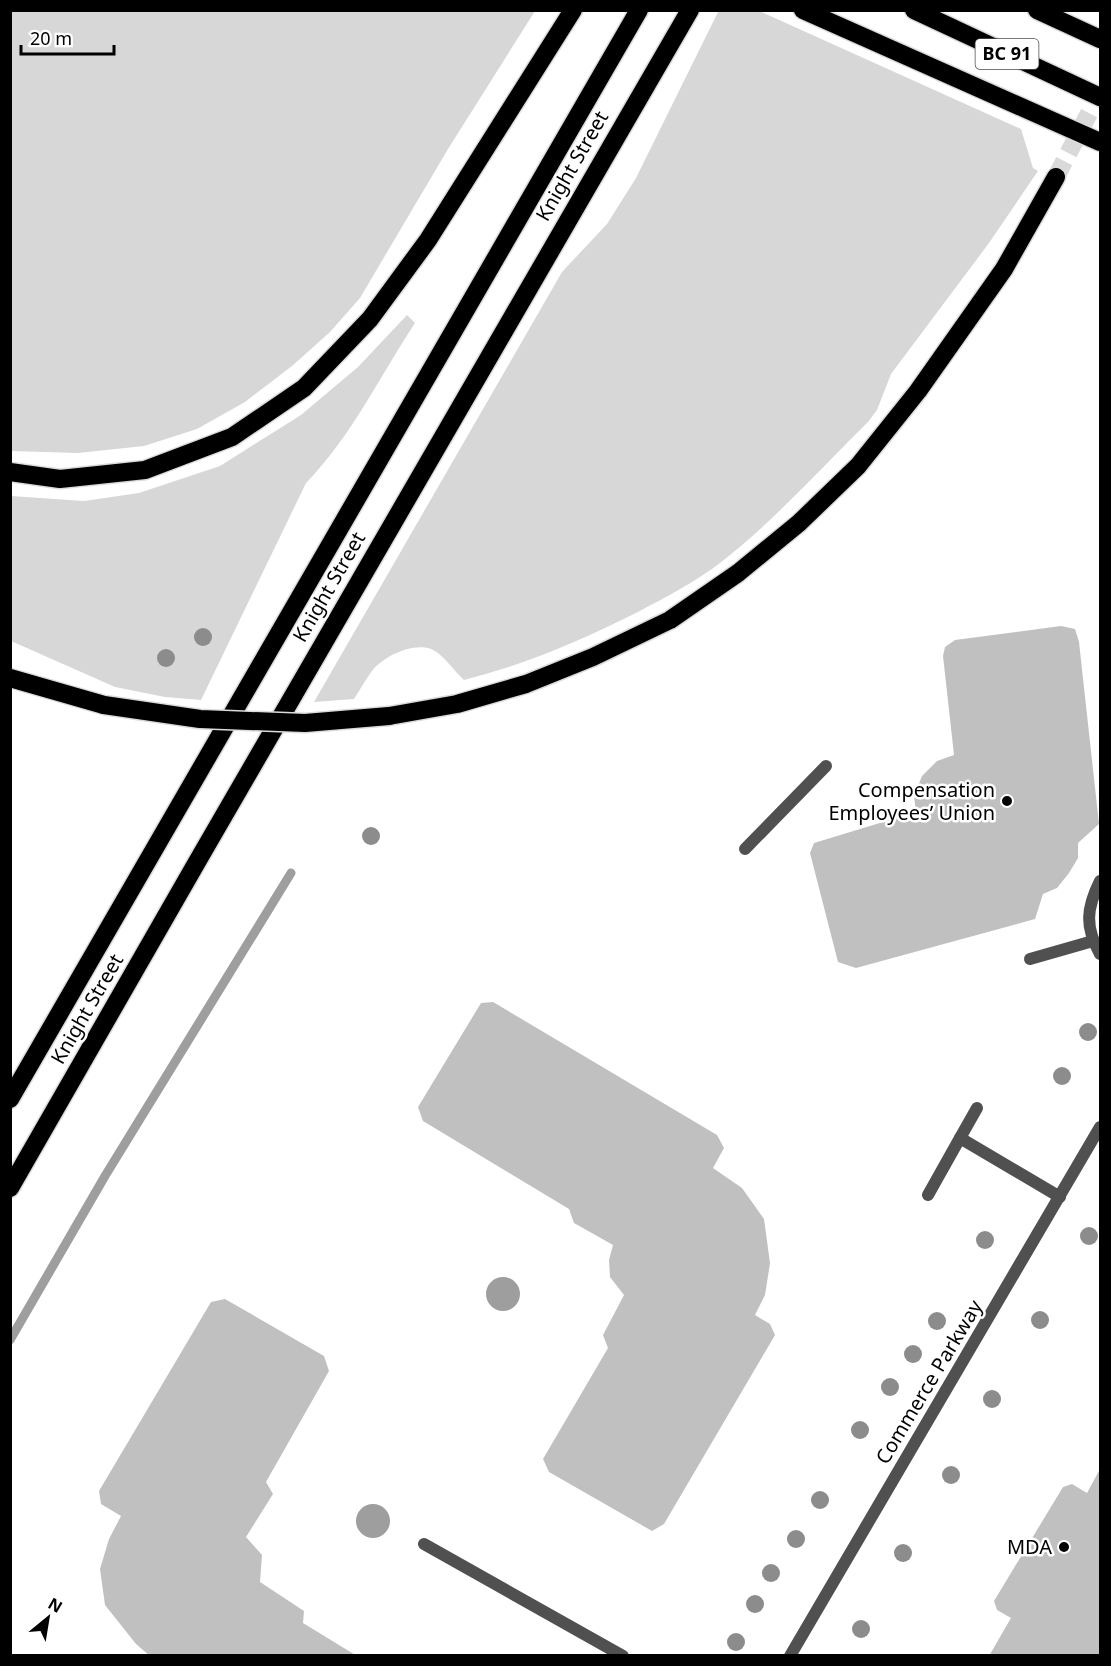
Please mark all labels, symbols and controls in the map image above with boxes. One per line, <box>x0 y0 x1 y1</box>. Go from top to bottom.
scale bar <box>21 18 114 56</box>
text: 20 m <box>30 26 72 50</box>
road number: BC 91 <box>976 39 1038 69</box>
street label: Knight Street <box>529 106 614 226</box>
street label: Knight Street <box>286 527 371 647</box>
place label: Compensation Employees’ Union <box>828 776 995 826</box>
marker: Compensation Employees’ Union <box>1000 794 1014 808</box>
street label: Knight Street <box>44 949 129 1069</box>
street label: Commerce Parkway <box>869 1294 989 1469</box>
place label: MDA <box>1007 1533 1052 1560</box>
marker: MDA <box>1057 1540 1071 1554</box>
north arrow <box>18 1588 78 1648</box>
text: N <box>44 1592 67 1618</box>

